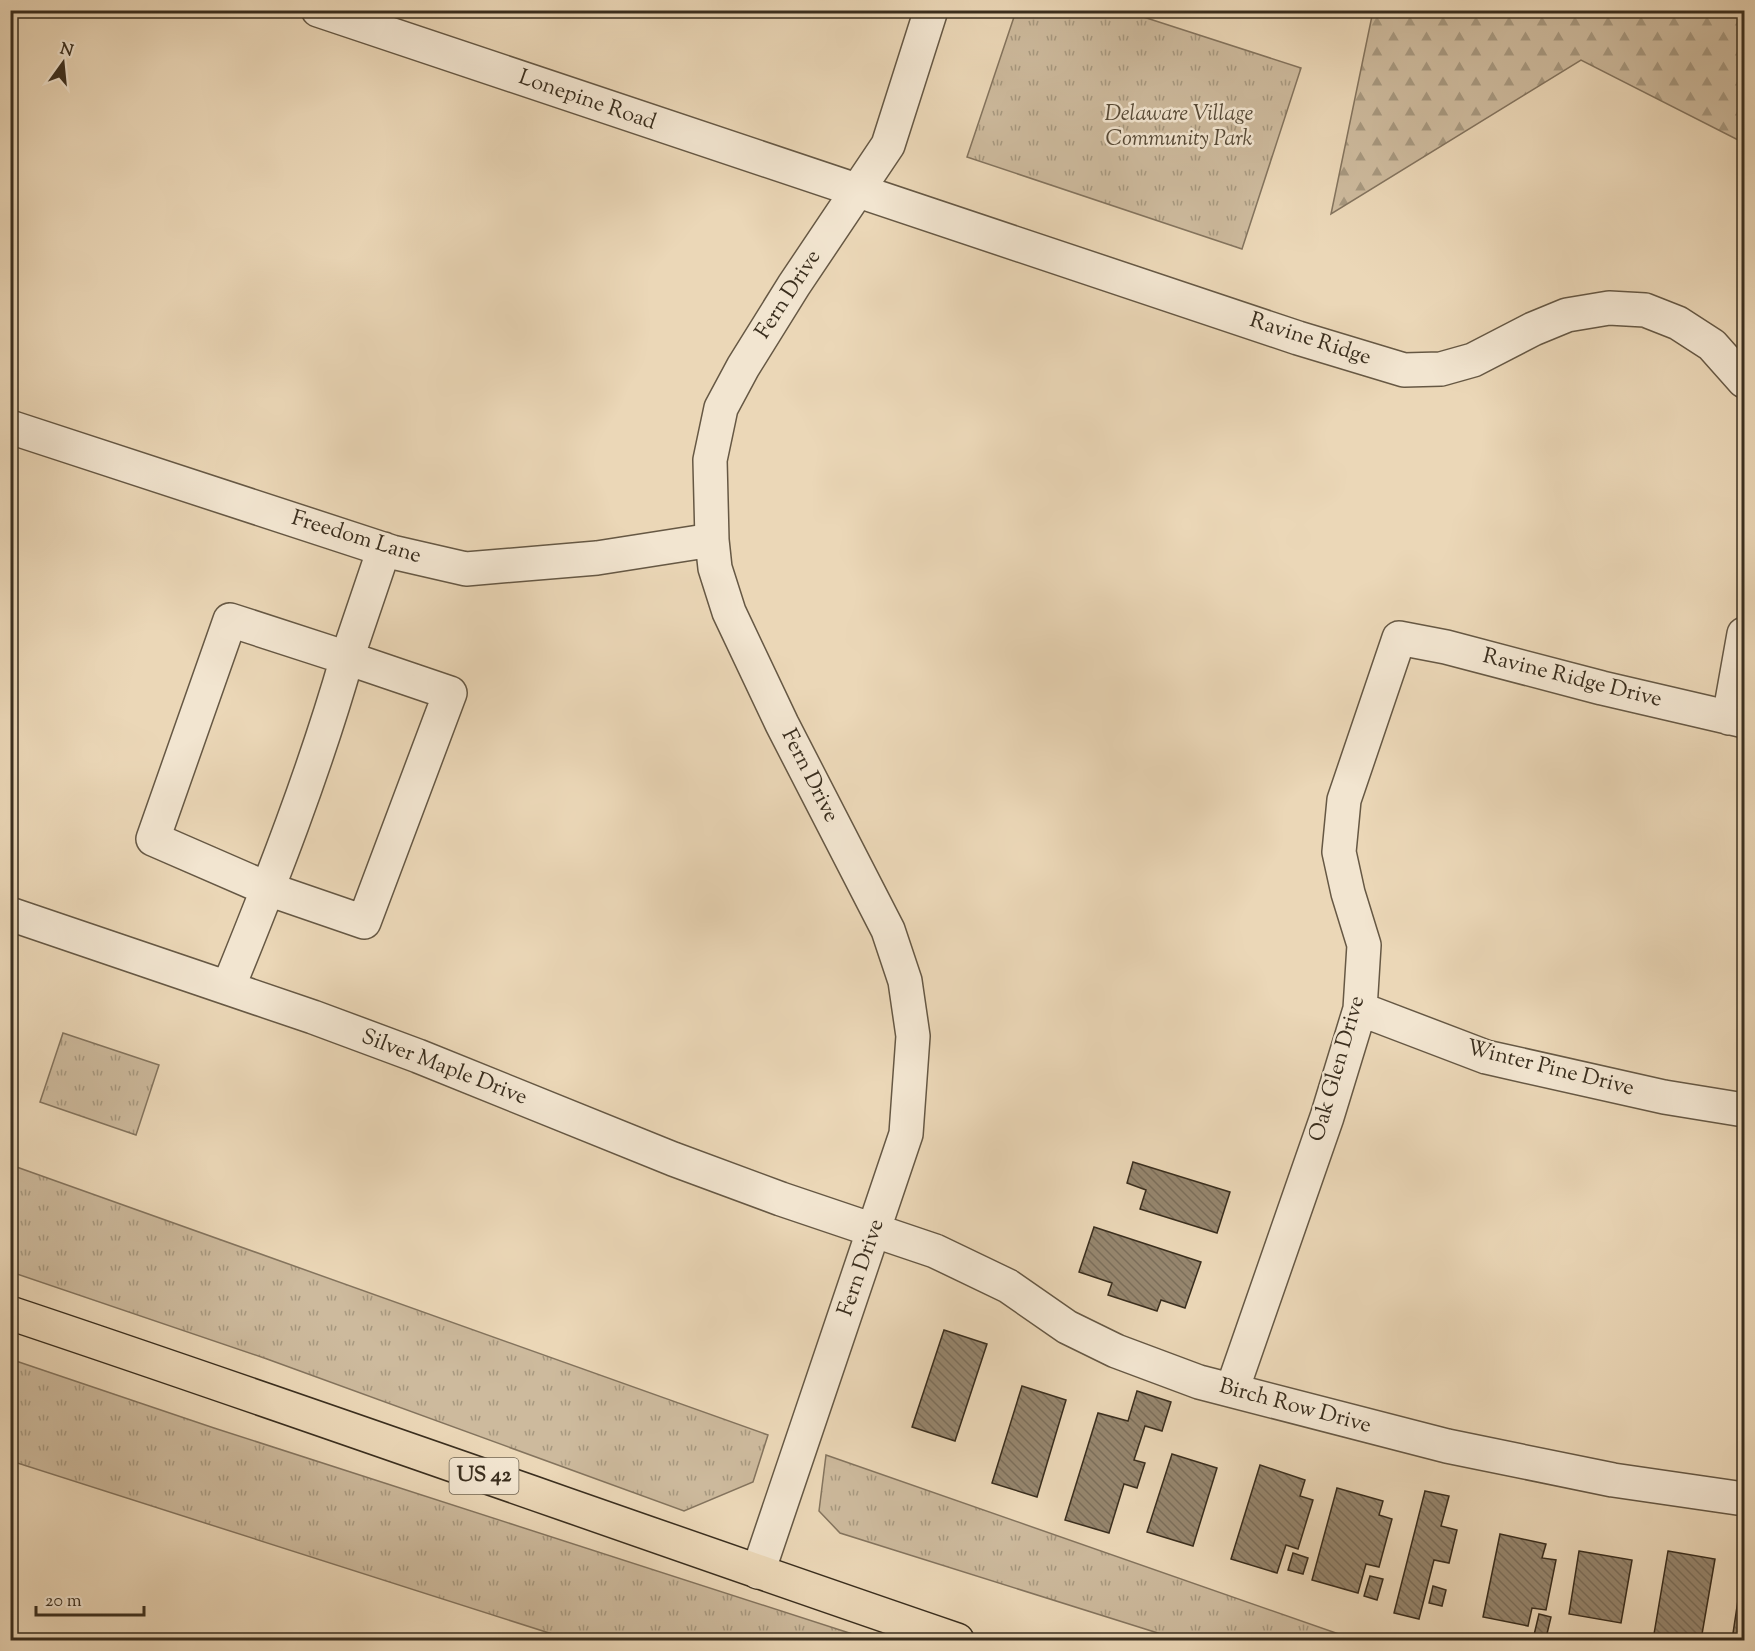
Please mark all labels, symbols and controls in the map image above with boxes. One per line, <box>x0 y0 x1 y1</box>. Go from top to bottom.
north arrow <box>33 33 93 93</box>
text: N <box>57 38 76 64</box>
street label: Lonepine Road <box>514 62 660 140</box>
park label: Delaware Village Community Park <box>1105 99 1254 156</box>
street label: Fern Drive <box>748 244 830 346</box>
street label: Ravine Ridge <box>1245 305 1375 375</box>
street label: Freedom Lane <box>287 503 425 573</box>
street label: Ravine Ridge Drive <box>1479 641 1665 717</box>
street label: Fern Drive <box>772 724 846 828</box>
street label: Oak Glen Drive <box>1302 992 1374 1146</box>
street label: Silver Maple Drive <box>356 1022 532 1114</box>
street label: Winter Pine Drive <box>1463 1033 1637 1105</box>
street label: Fern Drive <box>830 1215 894 1321</box>
street label: Birch Row Drive <box>1215 1371 1375 1443</box>
road number: US 42 <box>450 1458 518 1494</box>
scale bar <box>36 1579 144 1617</box>
text: 20 m <box>45 1589 82 1615</box>

